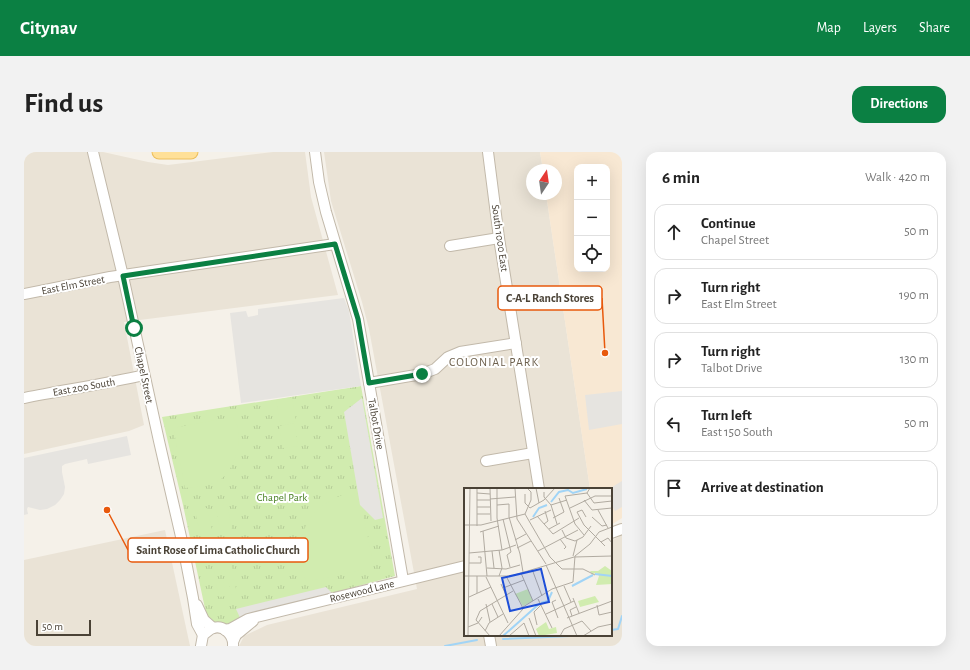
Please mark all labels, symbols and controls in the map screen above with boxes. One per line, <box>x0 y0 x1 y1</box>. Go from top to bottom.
text: Citynav <box>20 19 77 38</box>
text: Map <box>816 21 841 35</box>
text: Layers <box>863 21 897 35</box>
text: Share <box>919 21 950 35</box>
button: Directions <box>852 86 946 123</box>
text: Find us <box>24 90 103 118</box>
north arrow <box>526 164 562 200</box>
map controls <box>574 164 610 272</box>
button: + <box>574 164 610 200</box>
text: 6 min <box>662 169 700 186</box>
text: Walk · 420 m <box>865 171 930 184</box>
button: − <box>574 200 610 236</box>
street label: South 1000 East <box>490 204 510 273</box>
text: Continue <box>701 216 756 231</box>
icon: ahead <box>663 221 685 243</box>
text: 50 m <box>904 225 929 238</box>
text: Chapel Street <box>701 234 769 247</box>
button: locate <box>574 236 610 272</box>
street label: East Elm Street <box>41 273 106 297</box>
text: Turn right <box>701 280 760 295</box>
icon: right <box>663 285 685 307</box>
callout: C-A-L Ranch Stores <box>498 286 602 310</box>
text: 190 m <box>899 289 929 302</box>
text: C-A-L Ranch Stores <box>506 292 594 304</box>
text: East Elm Street <box>701 298 777 311</box>
route start <box>125 319 143 337</box>
text: Turn right <box>701 344 760 359</box>
street label: Chapel Street <box>133 346 155 405</box>
icon: right <box>663 349 685 371</box>
text: 130 m <box>900 353 929 366</box>
district label: COLONIAL PARK <box>449 356 539 368</box>
text: Talbot Drive <box>701 362 762 375</box>
route end <box>413 365 431 383</box>
street label: East 200 South <box>52 376 116 398</box>
street label: Talbot Drive <box>366 398 386 450</box>
text: Turn left <box>701 408 752 423</box>
icon: left <box>663 413 685 435</box>
text: 50 m <box>904 417 929 430</box>
text: East 150 South <box>701 426 773 439</box>
icon: arrive <box>663 477 685 499</box>
text: Arrive at destination <box>701 480 824 495</box>
inset map <box>464 488 612 636</box>
park label: Chapel Park <box>257 492 307 503</box>
callout: Saint Rose of Lima Catholic Church <box>128 538 308 562</box>
text: Saint Rose of Lima Catholic Church <box>136 544 300 556</box>
street label: Rosewood Lane <box>329 578 395 604</box>
scale bar <box>36 618 91 637</box>
text: 50 m <box>42 621 63 632</box>

